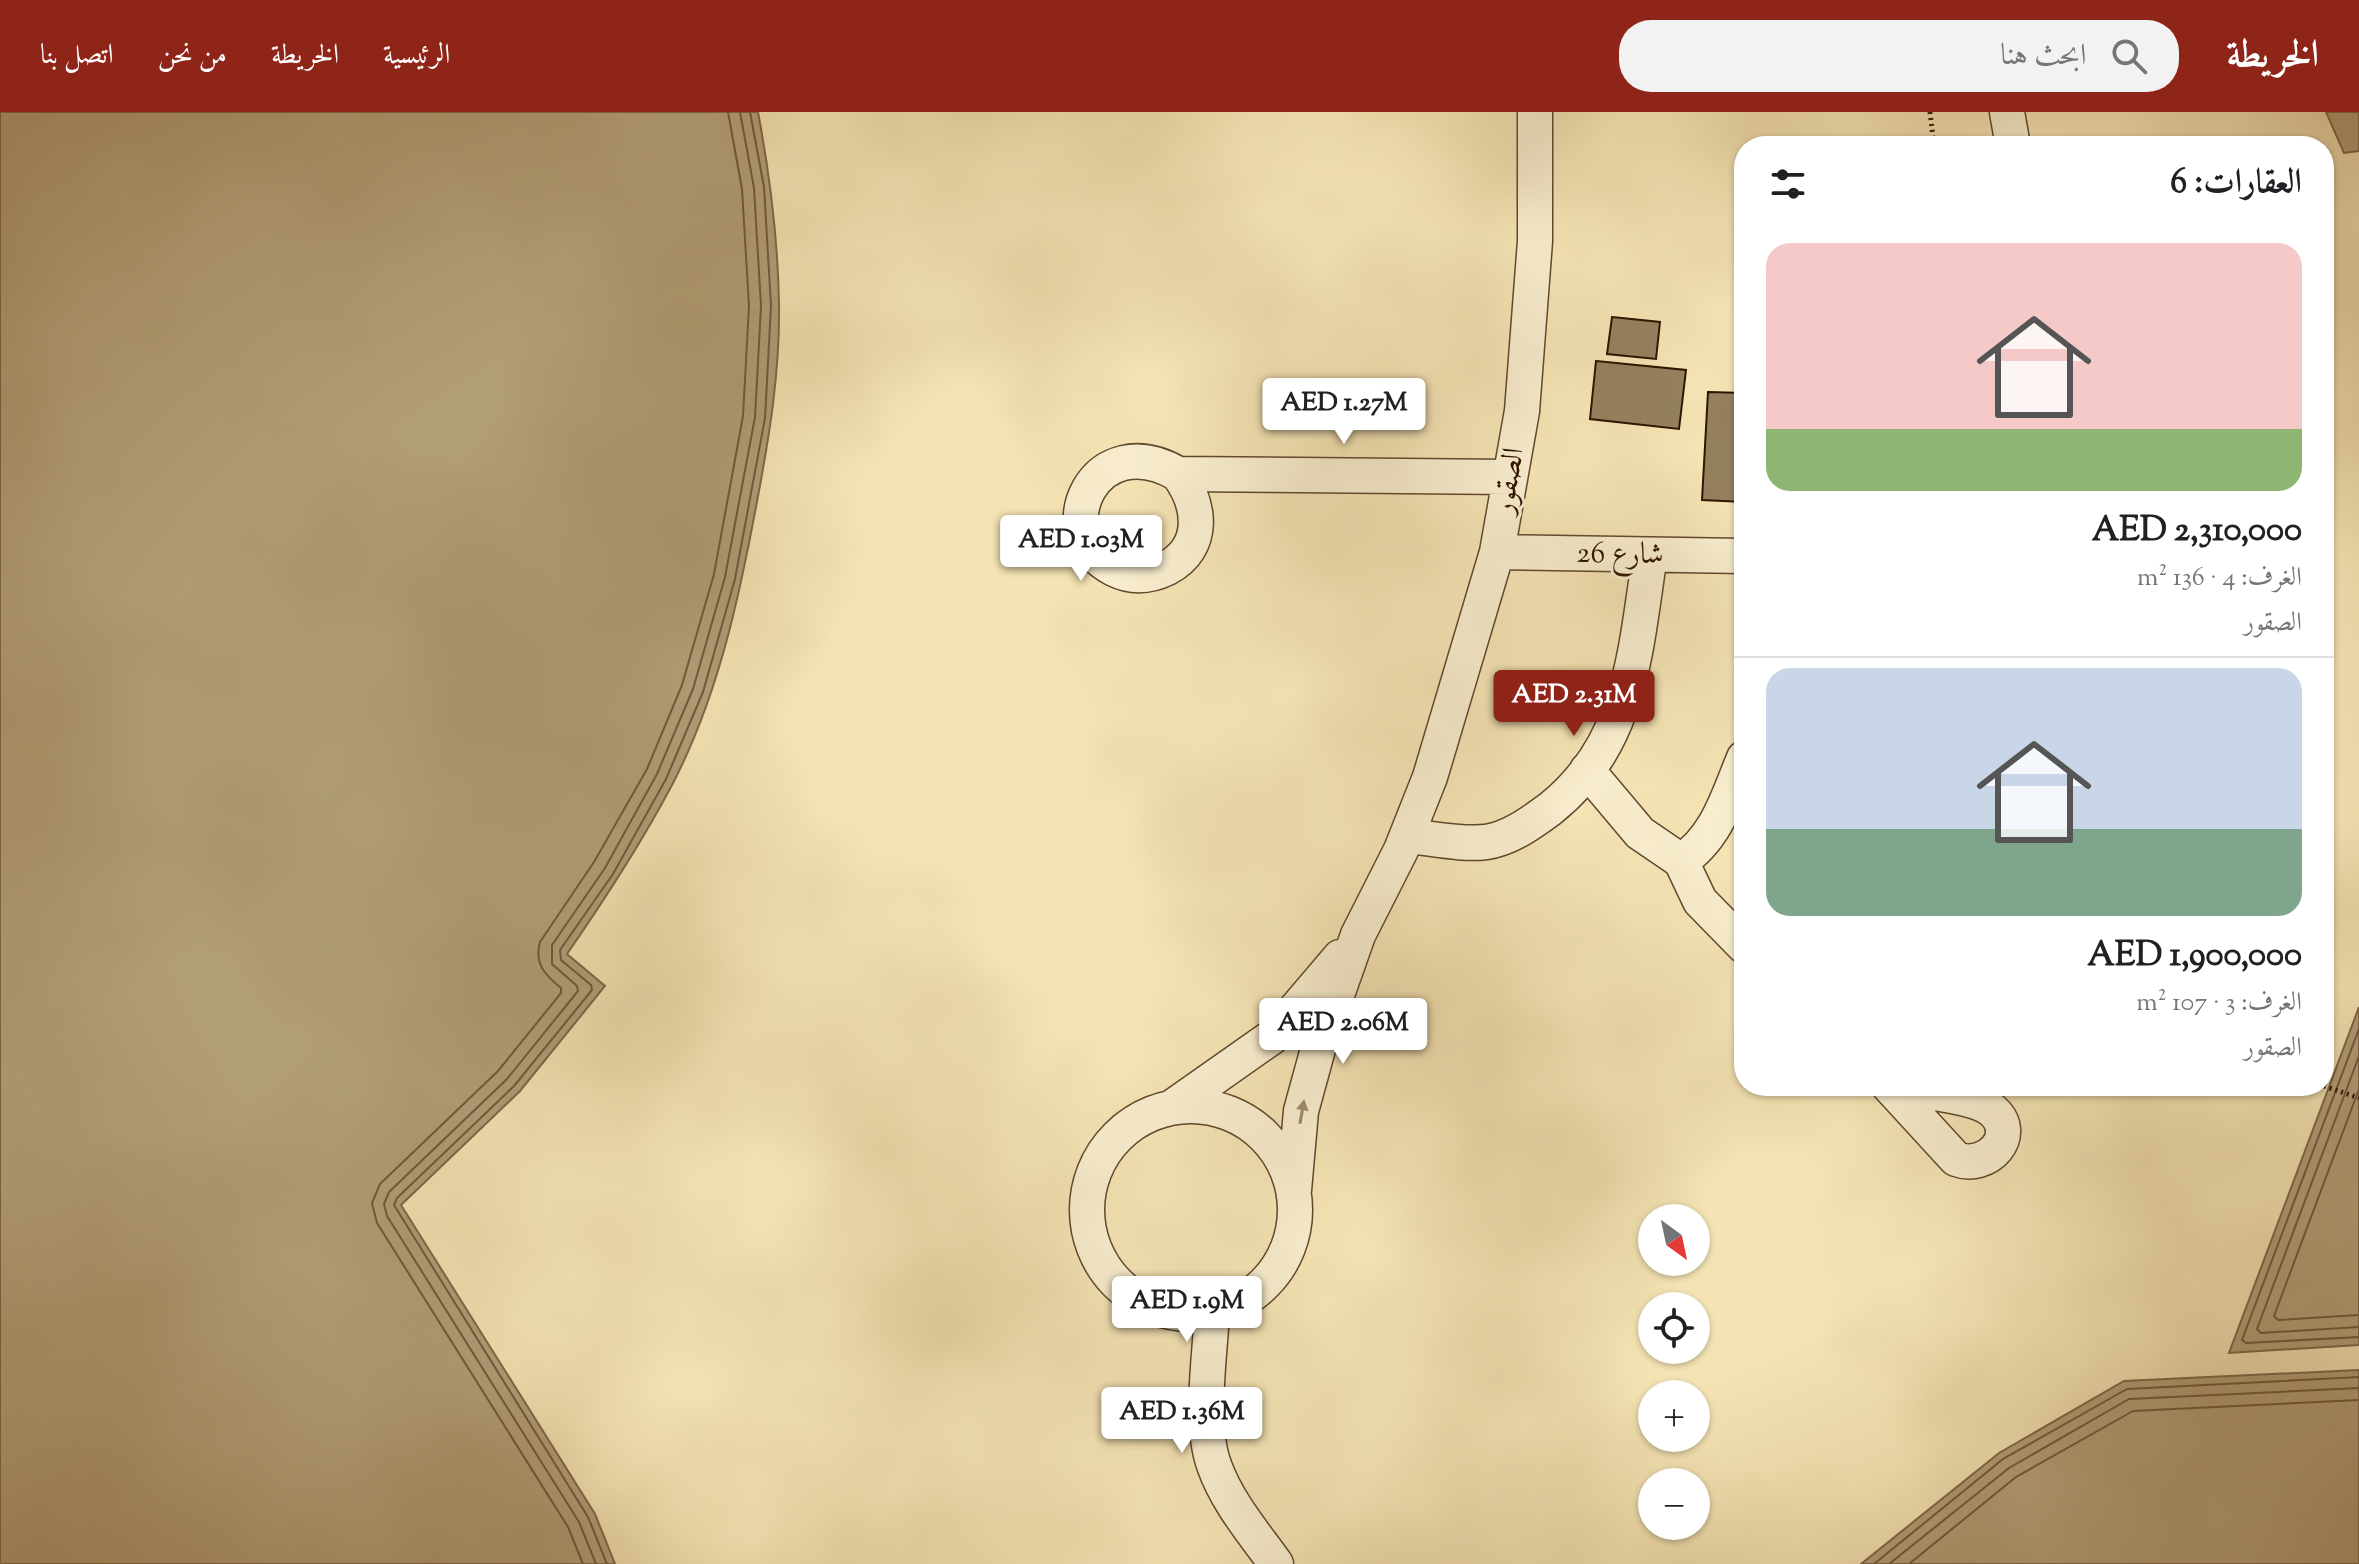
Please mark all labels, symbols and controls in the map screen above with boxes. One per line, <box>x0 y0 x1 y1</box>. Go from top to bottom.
search box <box>1619 20 2179 92</box>
text: الخريطة <box>2227 30 2319 84</box>
icon: search <box>2107 34 2151 78</box>
text: ابحث هنا <box>2000 35 2087 78</box>
text: اتصل بنا <box>40 36 114 76</box>
text: من نحن <box>158 36 227 76</box>
text: الخريطة <box>271 36 339 76</box>
text: الرئيسية <box>383 36 450 76</box>
text: العقارات: 6 <box>2170 159 2302 208</box>
icon: filters <box>1766 162 1810 206</box>
icon: home <box>1962 295 2106 439</box>
pin: AED 1.27M <box>1252 378 1436 446</box>
text: AED 1.27M <box>1280 385 1408 422</box>
street label: الصقور <box>1482 444 1537 521</box>
text: AED 2,310,000 <box>2092 507 2302 556</box>
pin: AED 1.03M <box>989 515 1173 583</box>
text: AED 1.03M <box>1018 522 1144 559</box>
street label: شارع 26 <box>1576 533 1664 578</box>
text: الغرف: 4 · 136 m² <box>2137 560 2302 597</box>
text: الصقور <box>2244 605 2302 642</box>
pin: AED 2.31M <box>1482 670 1666 738</box>
text: AED 2.31M <box>1512 677 1636 714</box>
icon: home <box>1962 720 2106 864</box>
text: AED 1,900,000 <box>2087 932 2302 981</box>
text: الغرف: 3 · 107 m² <box>2136 985 2302 1022</box>
pin: AED 2.06M <box>1251 998 1435 1066</box>
text: AED 2.06M <box>1277 1005 1409 1042</box>
text: الصقور <box>2244 1030 2302 1067</box>
one-way arrow <box>1296 1099 1309 1124</box>
north arrow <box>1638 1204 1710 1276</box>
map controls <box>1638 1204 1710 1540</box>
pin: AED 1.9M <box>1104 1276 1270 1344</box>
text: AED 1.9M <box>1130 1283 1244 1320</box>
button: locate <box>1638 1292 1710 1364</box>
button: + <box>1638 1380 1710 1452</box>
pin: AED 1.36M <box>1090 1387 1274 1455</box>
text: AED 1.36M <box>1119 1394 1245 1431</box>
button: − <box>1638 1468 1710 1540</box>

